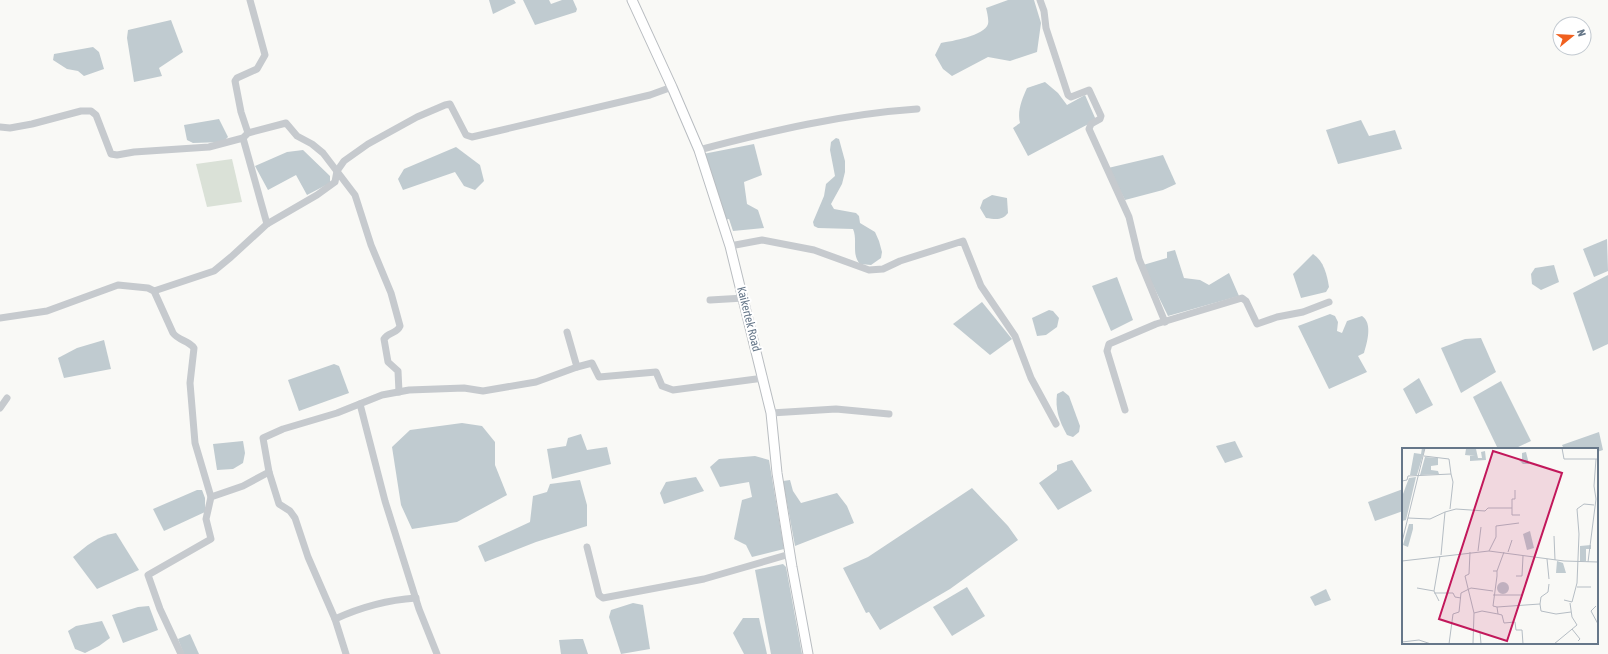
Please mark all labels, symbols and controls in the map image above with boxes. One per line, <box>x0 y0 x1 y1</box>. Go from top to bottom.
north arrow <box>1552 16 1592 56</box>
text: N <box>1575 28 1588 38</box>
street label: Kaikertek Road <box>734 285 764 353</box>
inset map <box>1402 448 1598 644</box>

